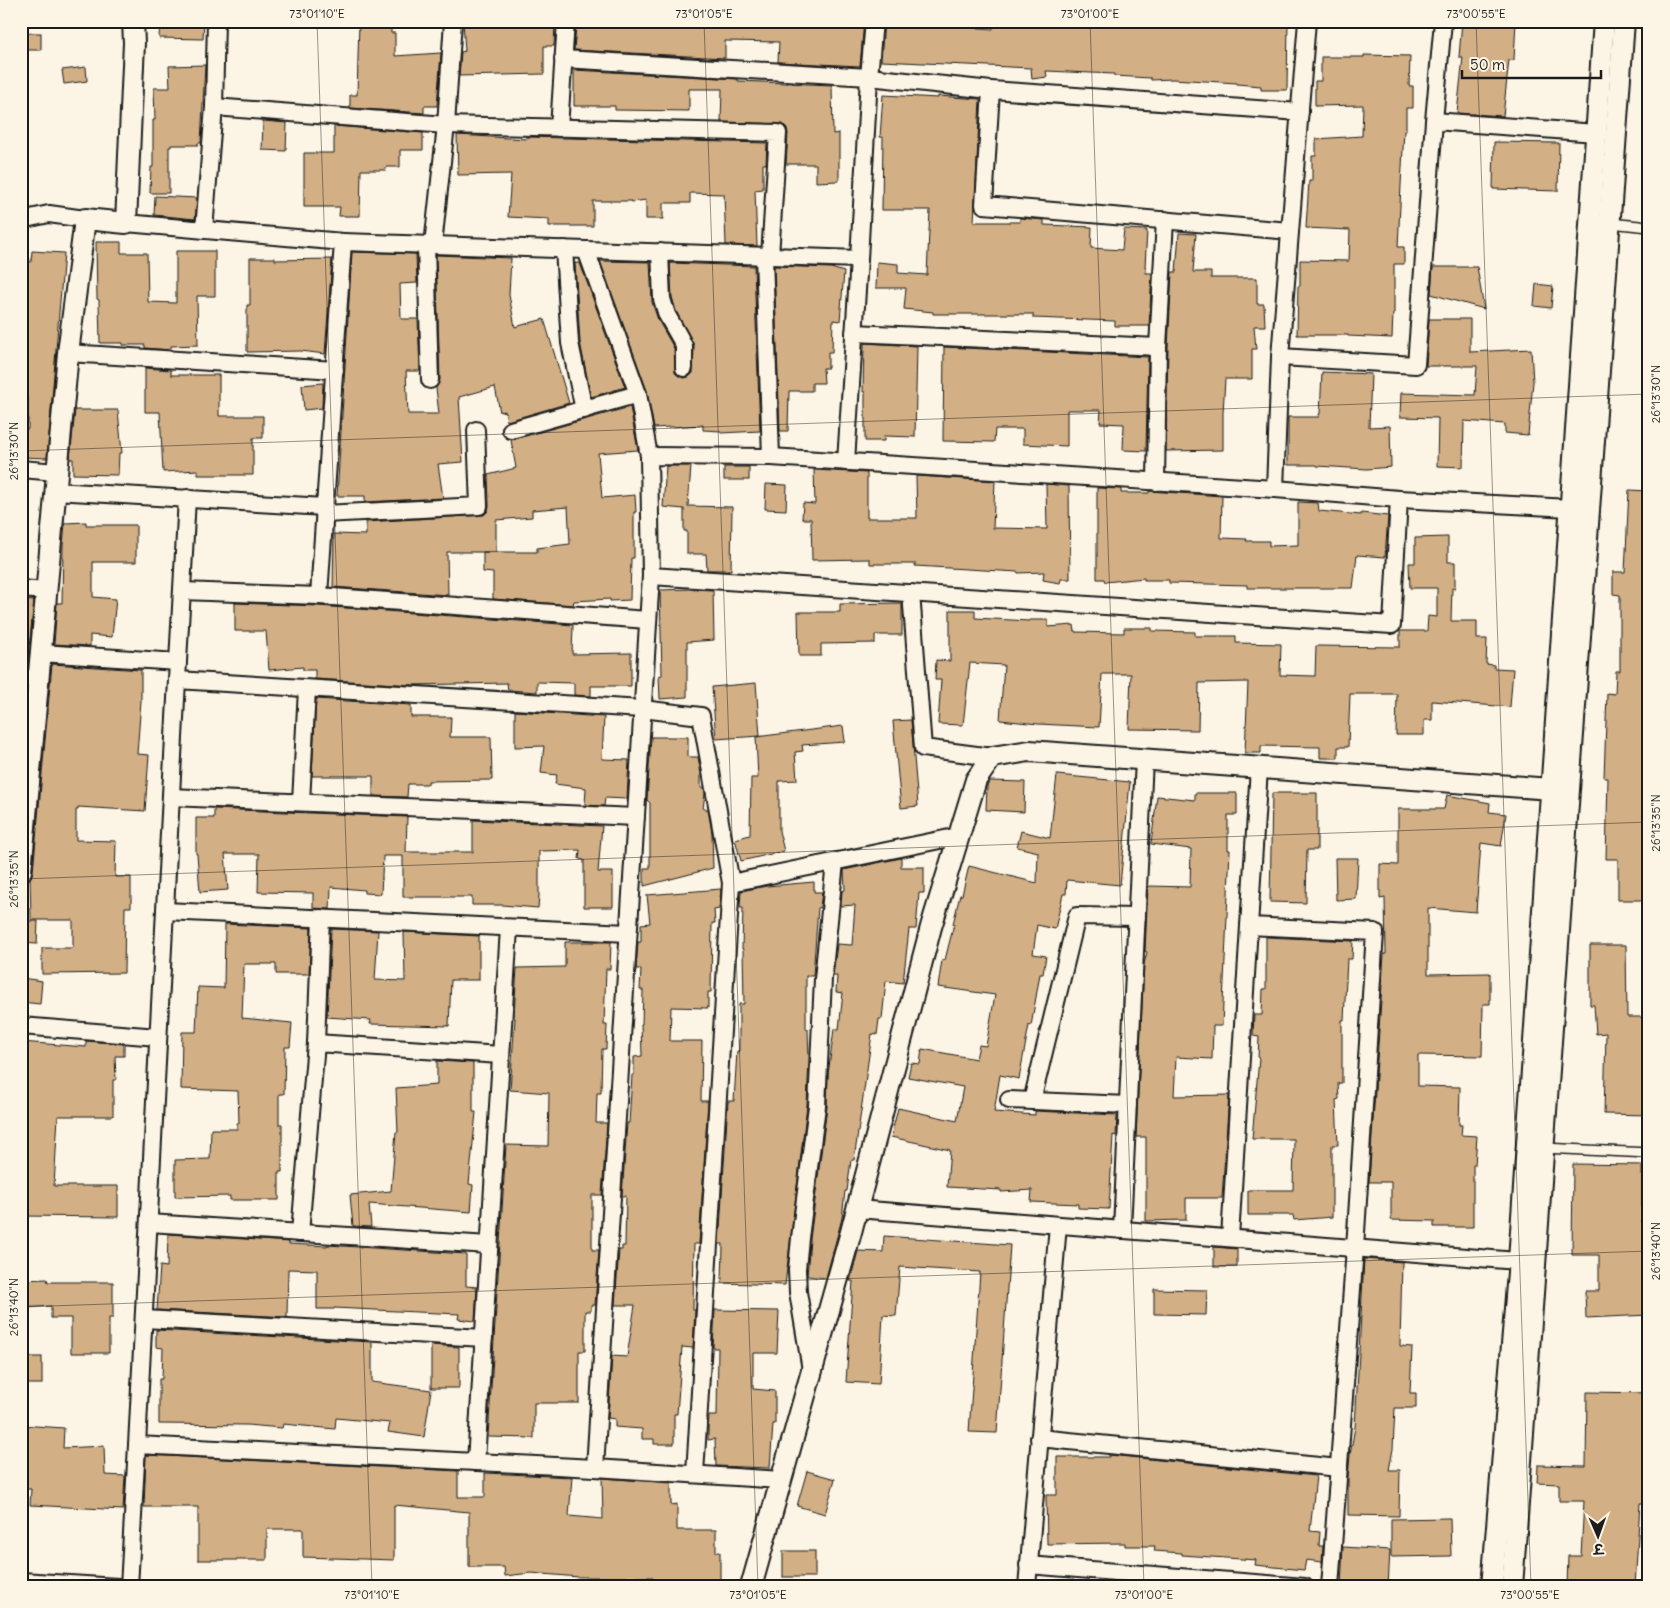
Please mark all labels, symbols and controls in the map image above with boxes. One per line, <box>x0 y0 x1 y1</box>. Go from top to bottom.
text: 73°01'10"E <box>289 6 345 21</box>
text: 73°01'05"E <box>675 6 733 21</box>
text: 73°01'00"E <box>1061 6 1119 21</box>
text: 73°00'55"E <box>1446 6 1506 21</box>
scale bar <box>1462 48 1601 80</box>
text: 50 m <box>1470 55 1505 74</box>
text: 26°13'30"N <box>1648 365 1663 423</box>
text: 26°13'30"N <box>6 422 21 480</box>
text: 26°13'35"N <box>1648 794 1663 852</box>
text: 26°13'35"N <box>6 850 21 908</box>
text: 26°13'40"N <box>1648 1222 1663 1280</box>
text: 26°13'40"N <box>6 1278 21 1336</box>
north arrow <box>1572 1510 1622 1560</box>
text: उ <box>1592 1540 1605 1558</box>
text: 73°01'10"E <box>344 1587 400 1602</box>
text: 73°01'05"E <box>729 1587 787 1602</box>
text: 73°01'00"E <box>1115 1587 1173 1602</box>
text: 73°00'55"E <box>1500 1587 1560 1602</box>

